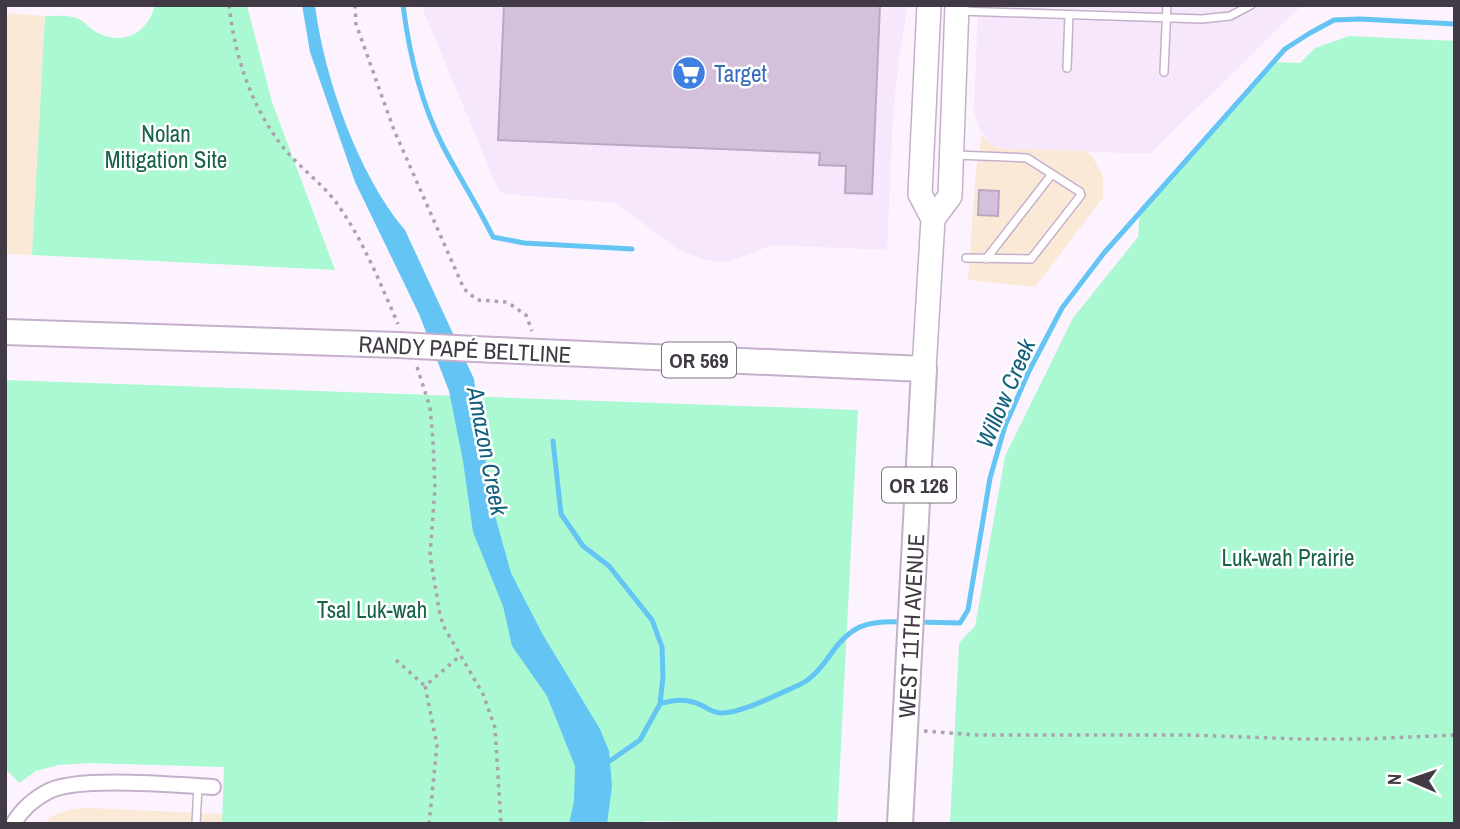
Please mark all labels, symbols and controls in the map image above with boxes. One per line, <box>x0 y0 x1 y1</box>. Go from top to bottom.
supermarket icon: Target <box>670 54 708 92</box>
place label: Target <box>714 58 767 89</box>
park label: Nolan Mitigation Site <box>105 118 227 175</box>
street label: RANDY PAPÉ BELTLINE <box>358 328 572 370</box>
water label: Willow Creek <box>968 333 1043 452</box>
road number: OR 569 <box>662 342 736 378</box>
water label: Amazon Creek <box>460 383 516 519</box>
road number: OR 126 <box>882 468 956 503</box>
street label: WEST 11TH AVENUE <box>891 533 931 719</box>
park label: Luk-wah Prairie <box>1221 542 1355 573</box>
park label: Tsal Luk-wah <box>317 594 427 625</box>
north arrow <box>1376 745 1446 815</box>
text: N <box>1381 773 1407 785</box>

